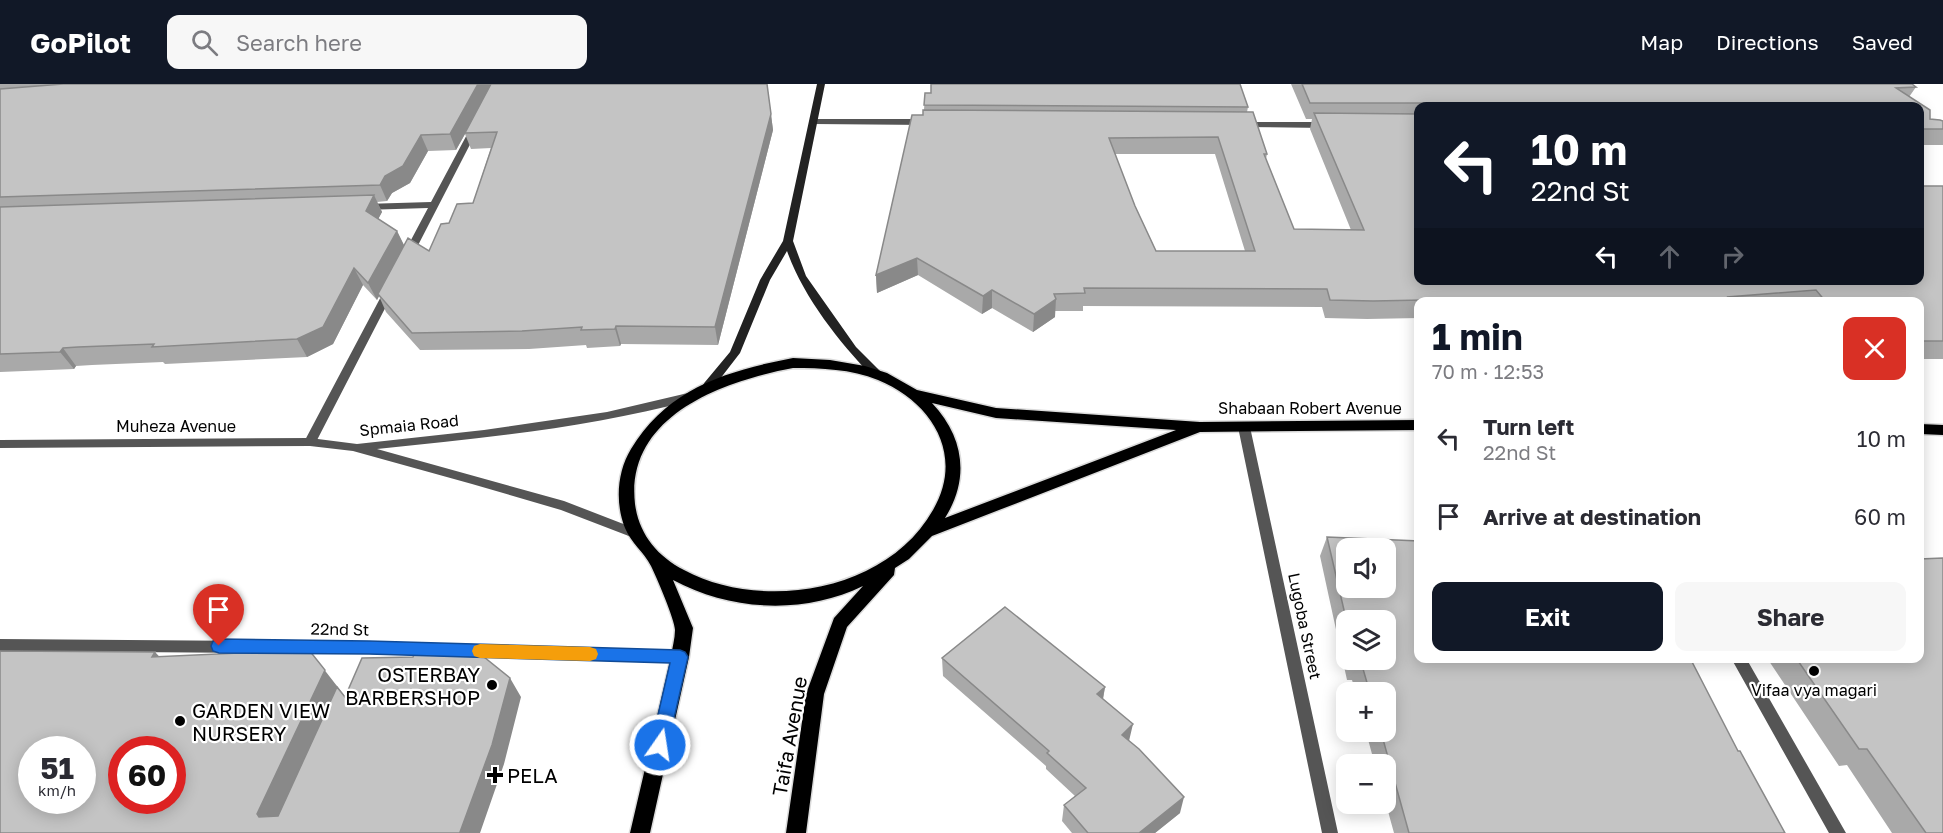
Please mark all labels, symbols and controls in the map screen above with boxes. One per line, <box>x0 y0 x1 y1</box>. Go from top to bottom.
search box <box>167 15 587 69</box>
text: GoPilot <box>30 26 131 59</box>
icon: search <box>188 26 221 59</box>
text: Search here <box>236 29 362 56</box>
text: Map <box>1640 29 1683 55</box>
text: Directions <box>1716 29 1819 55</box>
text: Saved <box>1852 29 1913 55</box>
text: 10 m <box>1531 124 1627 174</box>
icon: left <box>1432 126 1510 204</box>
text: 22nd St <box>1531 175 1630 207</box>
icon: left <box>1590 240 1623 273</box>
icon: ahead <box>1653 240 1686 273</box>
icon: right <box>1716 240 1749 273</box>
text: 1 min <box>1432 315 1523 358</box>
button: close <box>1843 317 1906 380</box>
text: 70 m · 12:53 <box>1432 359 1544 383</box>
street label: Shabaan Robert Avenue <box>1218 398 1402 418</box>
street label: Spmaia Road <box>358 410 460 440</box>
text: Turn left <box>1483 413 1574 440</box>
street label: Muheza Avenue <box>116 416 236 436</box>
icon: left <box>1432 422 1465 455</box>
text: 10 m <box>1857 425 1906 452</box>
text: 22nd St <box>1483 440 1556 464</box>
icon: arrive <box>1432 500 1465 533</box>
text: Arrive at destination <box>1483 503 1701 530</box>
text: 60 m <box>1854 503 1906 530</box>
map controls <box>1336 538 1396 814</box>
button: sound <box>1336 538 1396 598</box>
street label: Lugoba Street <box>1284 571 1326 681</box>
button: Exit <box>1432 582 1663 651</box>
button: Share <box>1675 582 1906 651</box>
pin <box>193 584 244 646</box>
icon: arrive <box>202 593 235 626</box>
button: layers <box>1336 610 1396 670</box>
street label: 22nd St <box>311 618 369 640</box>
place label: OSTERBAY BARBERSHOP <box>345 662 480 709</box>
marker: Vifaa vya magari <box>1807 664 1821 678</box>
street label: Taifa Avenue <box>767 674 811 798</box>
marker: OSTERBAY BARBERSHOP <box>485 678 499 692</box>
place label: Vifaa vya magari <box>1751 680 1877 700</box>
button: + <box>1336 682 1396 742</box>
place label: GARDEN VIEW NURSERY <box>192 698 330 745</box>
position arrow <box>628 713 692 777</box>
marker: GARDEN VIEW NURSERY <box>173 714 187 728</box>
speed limit sign: 60 <box>108 736 186 814</box>
text: 51 <box>40 750 74 786</box>
button: − <box>1336 754 1396 814</box>
place label: PELA <box>507 763 558 787</box>
marker: PELA <box>488 768 502 782</box>
text: km/h <box>38 781 76 799</box>

